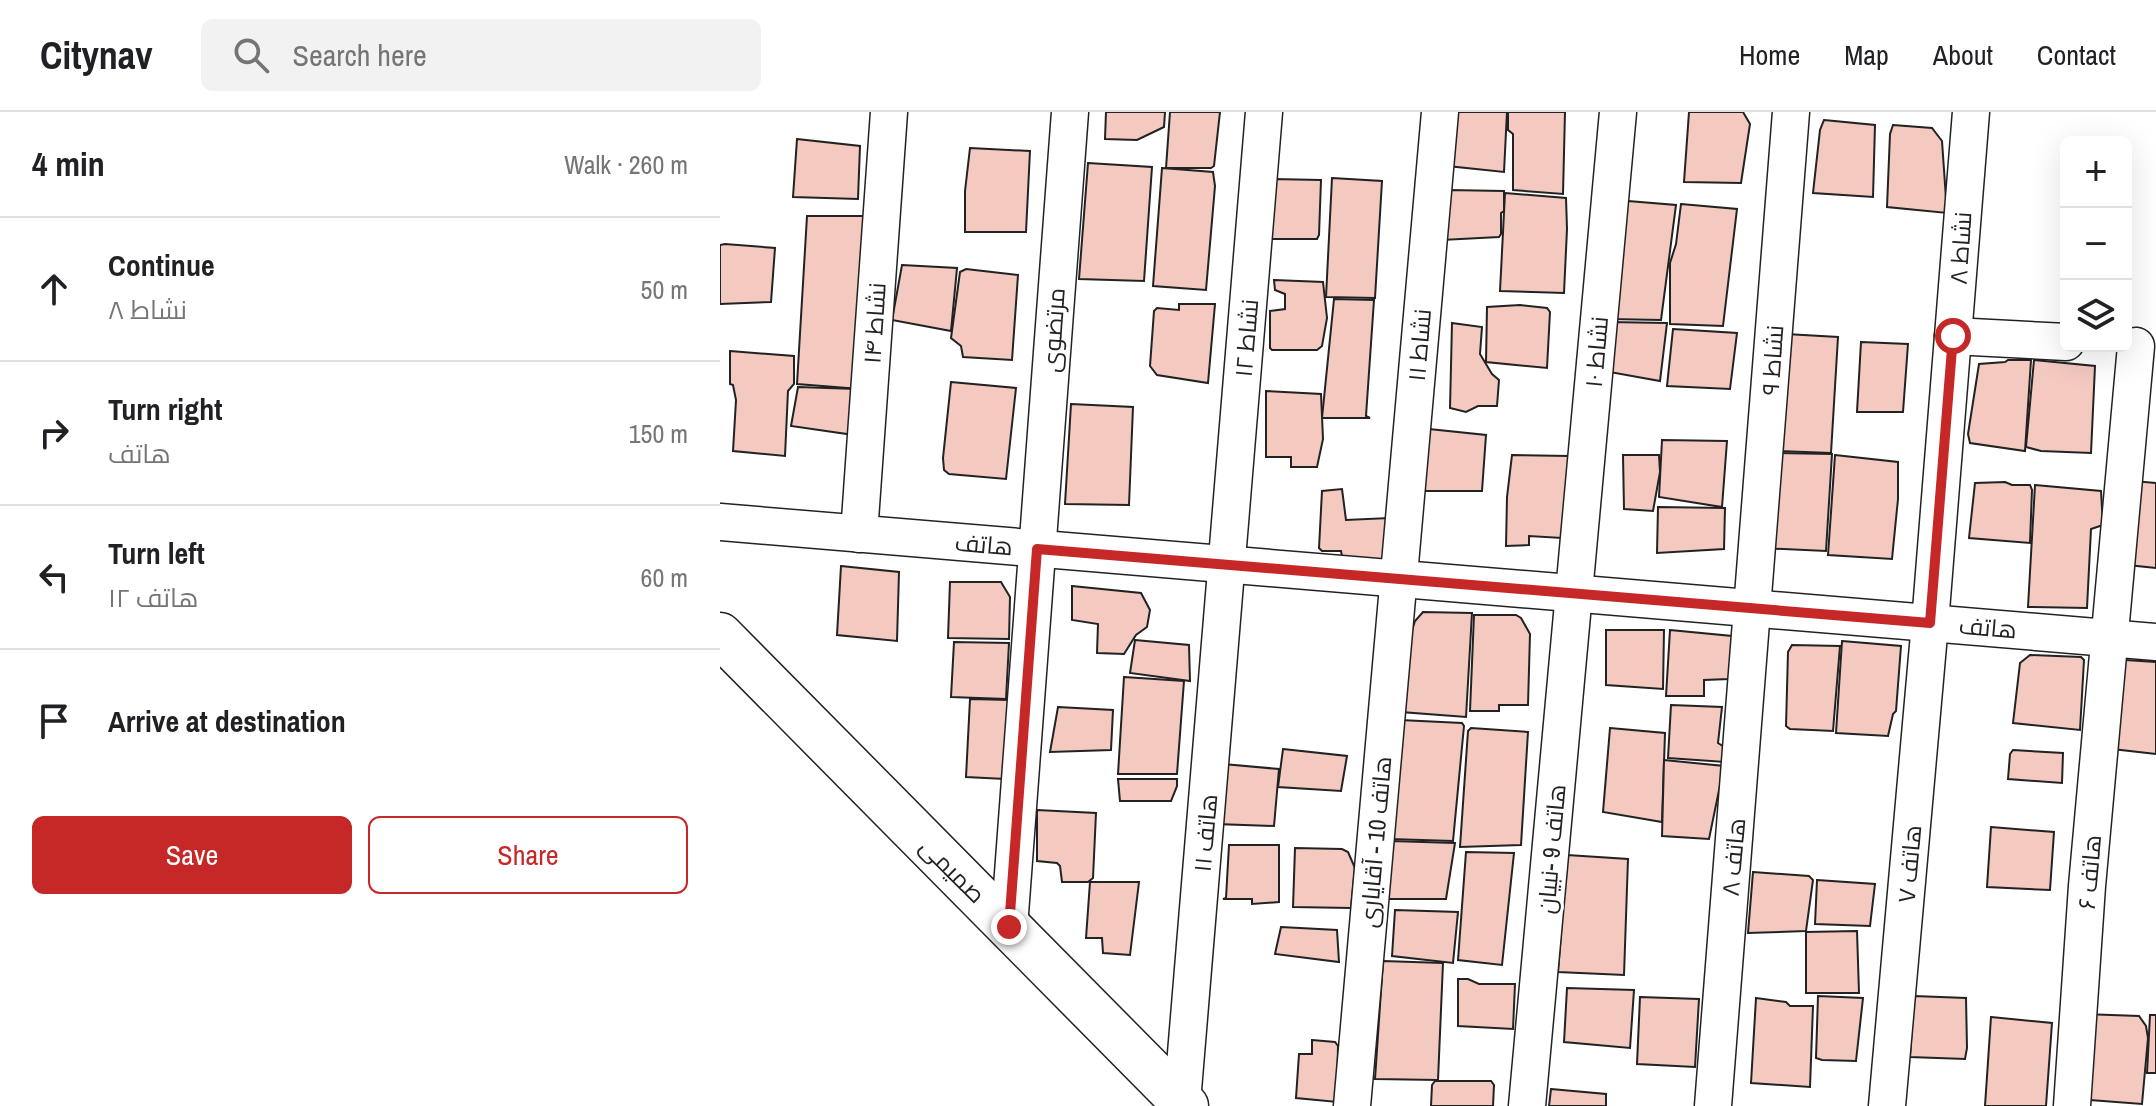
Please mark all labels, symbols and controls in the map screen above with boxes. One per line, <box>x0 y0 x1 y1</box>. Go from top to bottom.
search box <box>201 19 761 91</box>
text: Citynav <box>40 30 153 81</box>
icon: search <box>229 33 273 77</box>
text: Search here <box>293 35 427 75</box>
text: Home <box>1739 36 1800 74</box>
text: Map <box>1844 36 1889 74</box>
text: About <box>1933 36 1993 74</box>
text: Contact <box>2037 36 2116 74</box>
map controls <box>2060 136 2132 352</box>
button: + <box>2060 136 2132 208</box>
text: 4 min <box>32 141 105 187</box>
text: Walk · 260 m <box>564 147 688 182</box>
button: − <box>2060 208 2132 280</box>
street label: نشاط ۸ <box>1941 211 1979 285</box>
text: Continue <box>108 245 215 285</box>
icon: ahead <box>32 267 76 311</box>
text: 50 m <box>641 272 688 307</box>
button: layers <box>2060 280 2132 352</box>
street label: نشاط ۱۴ <box>855 281 893 365</box>
street label: مرتضوی <box>1034 287 1072 373</box>
text: نشاط ۸ <box>108 292 187 327</box>
street label: نشاط ۱۲ <box>1227 298 1265 378</box>
street label: نشاط ۱۱ <box>1400 307 1438 383</box>
street label: نشاط ۱۰ <box>1577 315 1615 389</box>
route start <box>1935 318 1971 354</box>
street label: نشاط ۹ <box>1754 324 1790 396</box>
text: Turn right <box>108 389 222 429</box>
icon: right <box>32 411 76 455</box>
text: 150 m <box>629 416 688 451</box>
text: هاتف <box>108 436 171 471</box>
street label: هاتف <box>954 526 1014 562</box>
text: Turn left <box>108 533 205 573</box>
icon: left <box>32 555 76 599</box>
text: 60 m <box>641 560 688 595</box>
text: هاتف ۱۲ <box>108 580 198 615</box>
street label: هاتف <box>1958 609 2018 645</box>
icon: arrive <box>32 699 76 743</box>
text: Arrive at destination <box>108 701 346 741</box>
street label: هاتف 10 - آقایاری <box>1352 755 1398 929</box>
street label: هاتف 9 -نبیان <box>1529 783 1573 915</box>
street label: هاتف ۱۱ <box>1186 793 1224 873</box>
button: Save <box>32 816 352 894</box>
button: Share <box>368 816 688 894</box>
street label: هاتف ۸ <box>1714 817 1752 897</box>
street label: هاتف ۷ <box>1890 824 1928 904</box>
street label: صمیمی <box>913 830 993 910</box>
street label: هاتف ۶ <box>2070 833 2108 911</box>
route end <box>991 909 1027 945</box>

